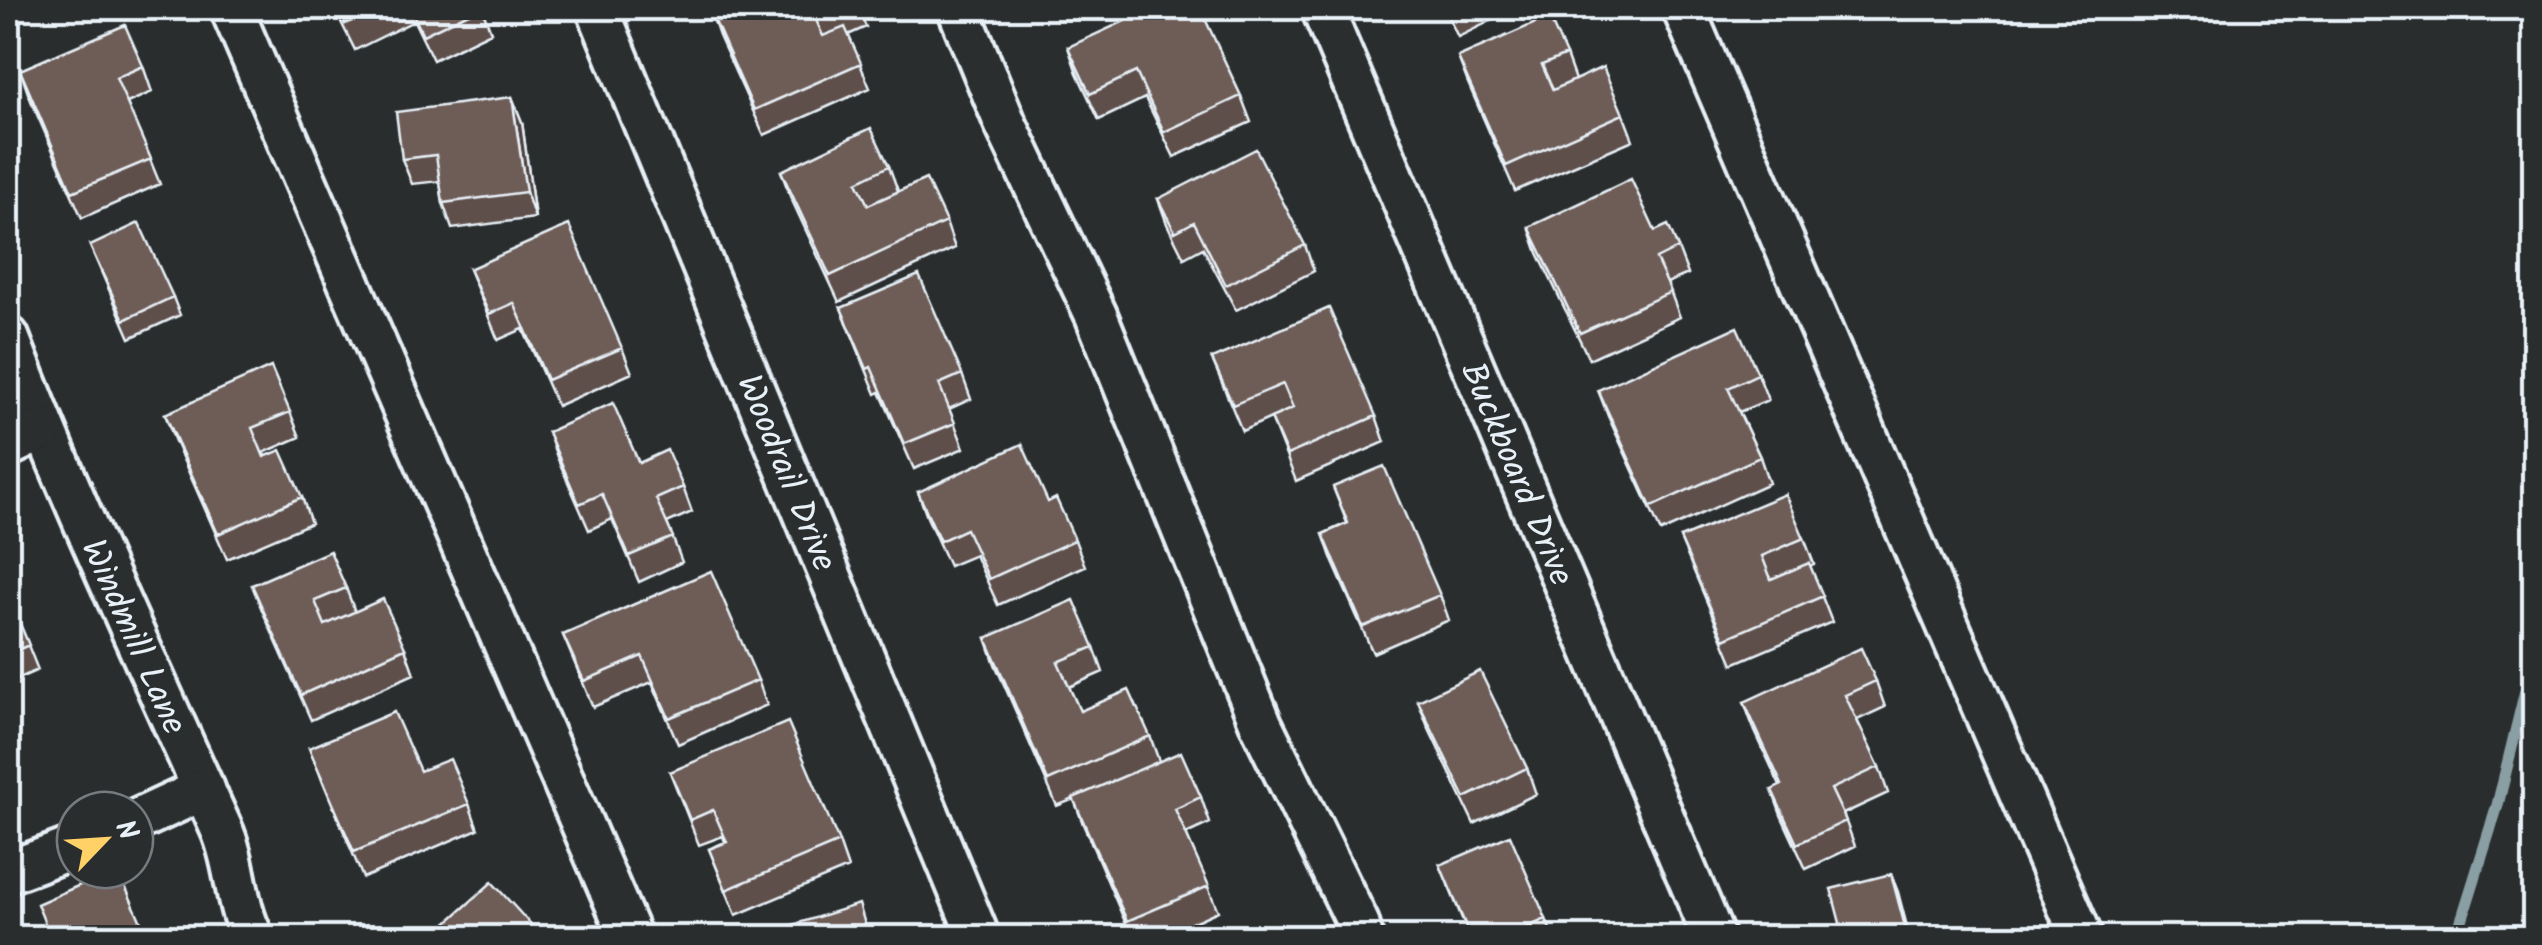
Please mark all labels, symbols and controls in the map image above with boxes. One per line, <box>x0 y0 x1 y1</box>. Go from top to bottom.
street label: Buckboard Drive <box>1443 354 1587 595</box>
street label: Woodrail Drive <box>719 366 851 581</box>
street label: Windmill Lane <box>64 531 200 745</box>
north arrow <box>55 790 155 890</box>
text: N <box>101 813 150 848</box>

